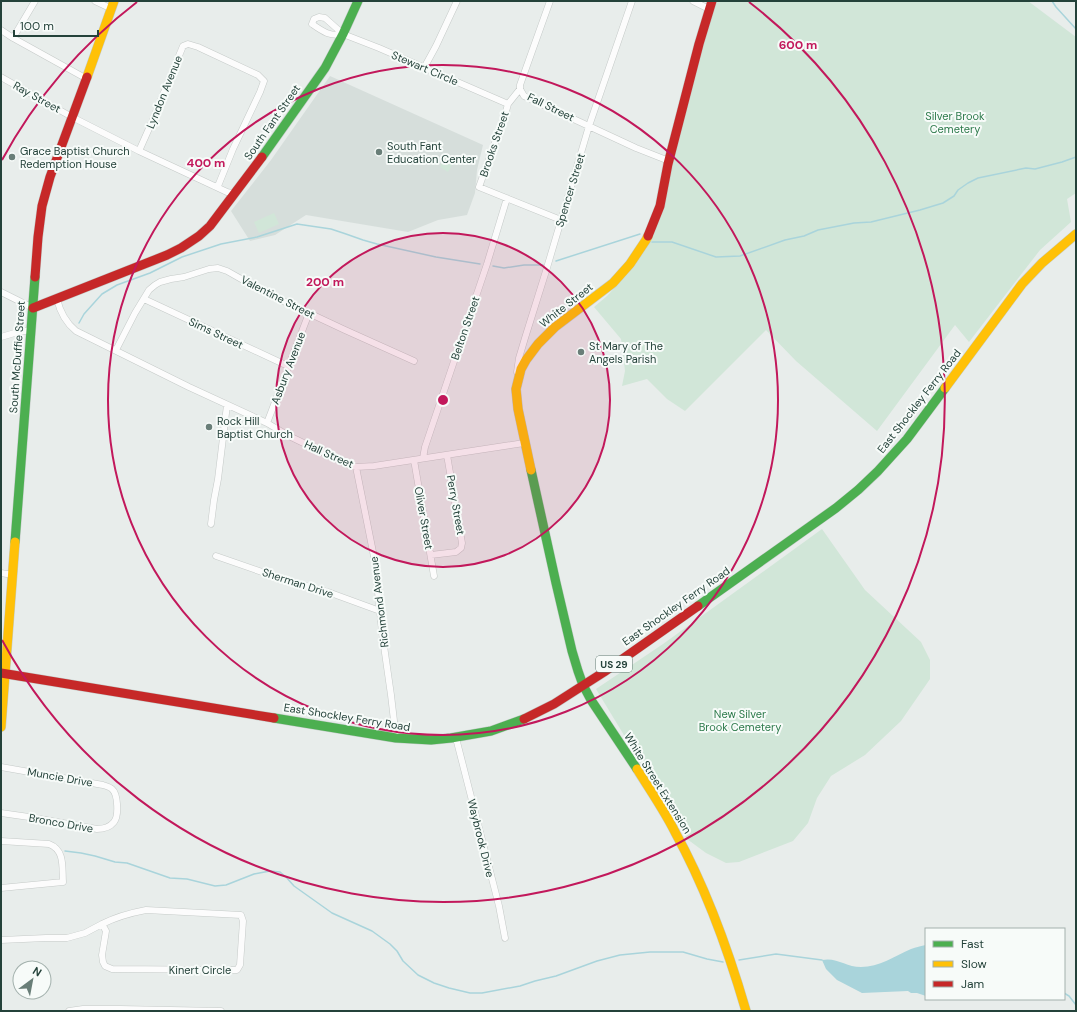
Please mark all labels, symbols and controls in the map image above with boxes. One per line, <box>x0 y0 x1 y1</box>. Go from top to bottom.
scale bar <box>14 12 98 38</box>
text: 100 m <box>20 18 54 34</box>
text: 600 m <box>779 37 817 53</box>
street label: Stewart Circle <box>389 48 461 88</box>
street label: Lyndon Avenue <box>143 53 185 131</box>
street label: Ray Street <box>11 78 63 116</box>
street label: South Fant Street <box>241 82 303 162</box>
street label: Fall Street <box>525 90 577 124</box>
street label: Brooks Street <box>476 109 512 179</box>
park label: Silver Brook Cemetery <box>925 109 985 136</box>
place label: South Fant Education Center <box>387 139 476 166</box>
place label: Grace Baptist Church Redemption House <box>20 144 130 171</box>
marker: South Fant Education Center <box>374 147 384 157</box>
street label: Spencer Street <box>552 151 588 229</box>
marker: Grace Baptist Church Redemption House <box>7 152 17 162</box>
text: 400 m <box>187 155 225 171</box>
street label: Valentine Street <box>239 272 317 322</box>
text: 200 m <box>306 274 344 290</box>
street label: White Street <box>536 280 596 330</box>
street label: Belton Street <box>448 294 482 362</box>
street label: South McDuffie Street <box>6 300 28 414</box>
street label: Sims Street <box>187 314 245 352</box>
street label: Asbury Avenue <box>268 330 308 406</box>
place label: St Mary of The Angels Parish <box>589 339 663 366</box>
street label: East Shockley Ferry Road <box>874 346 964 456</box>
marker: St Mary of The Angels Parish <box>576 347 586 357</box>
centre of rings <box>436 393 450 407</box>
place label: Rock Hill Baptist Church <box>217 414 293 441</box>
marker: Rock Hill Baptist Church <box>204 422 214 432</box>
street label: Hall Street <box>302 437 356 471</box>
street label: Perry Street <box>444 474 468 536</box>
street label: Oliver Street <box>412 485 436 551</box>
street label: Richmond Avenue <box>366 556 392 648</box>
street label: East Shockley Ferry Road <box>620 564 733 648</box>
street label: Sherman Drive <box>261 565 335 601</box>
road number: US 29 <box>596 656 632 672</box>
street label: East Shockley Ferry Road <box>283 700 411 734</box>
park label: New Silver Brook Cemetery <box>699 707 781 734</box>
street label: White Street Extension <box>621 730 695 836</box>
street label: Muncie Drive <box>26 764 94 790</box>
street label: Waybrook Drive <box>464 797 498 879</box>
street label: Bronco Drive <box>28 810 94 836</box>
legend <box>925 928 1065 1000</box>
text: Fast <box>961 936 984 952</box>
text: Slow <box>961 956 987 972</box>
north arrow <box>12 960 52 1000</box>
text: N <box>30 963 44 980</box>
street label: Kinert Circle <box>169 963 231 977</box>
text: Jam <box>961 976 984 992</box>

